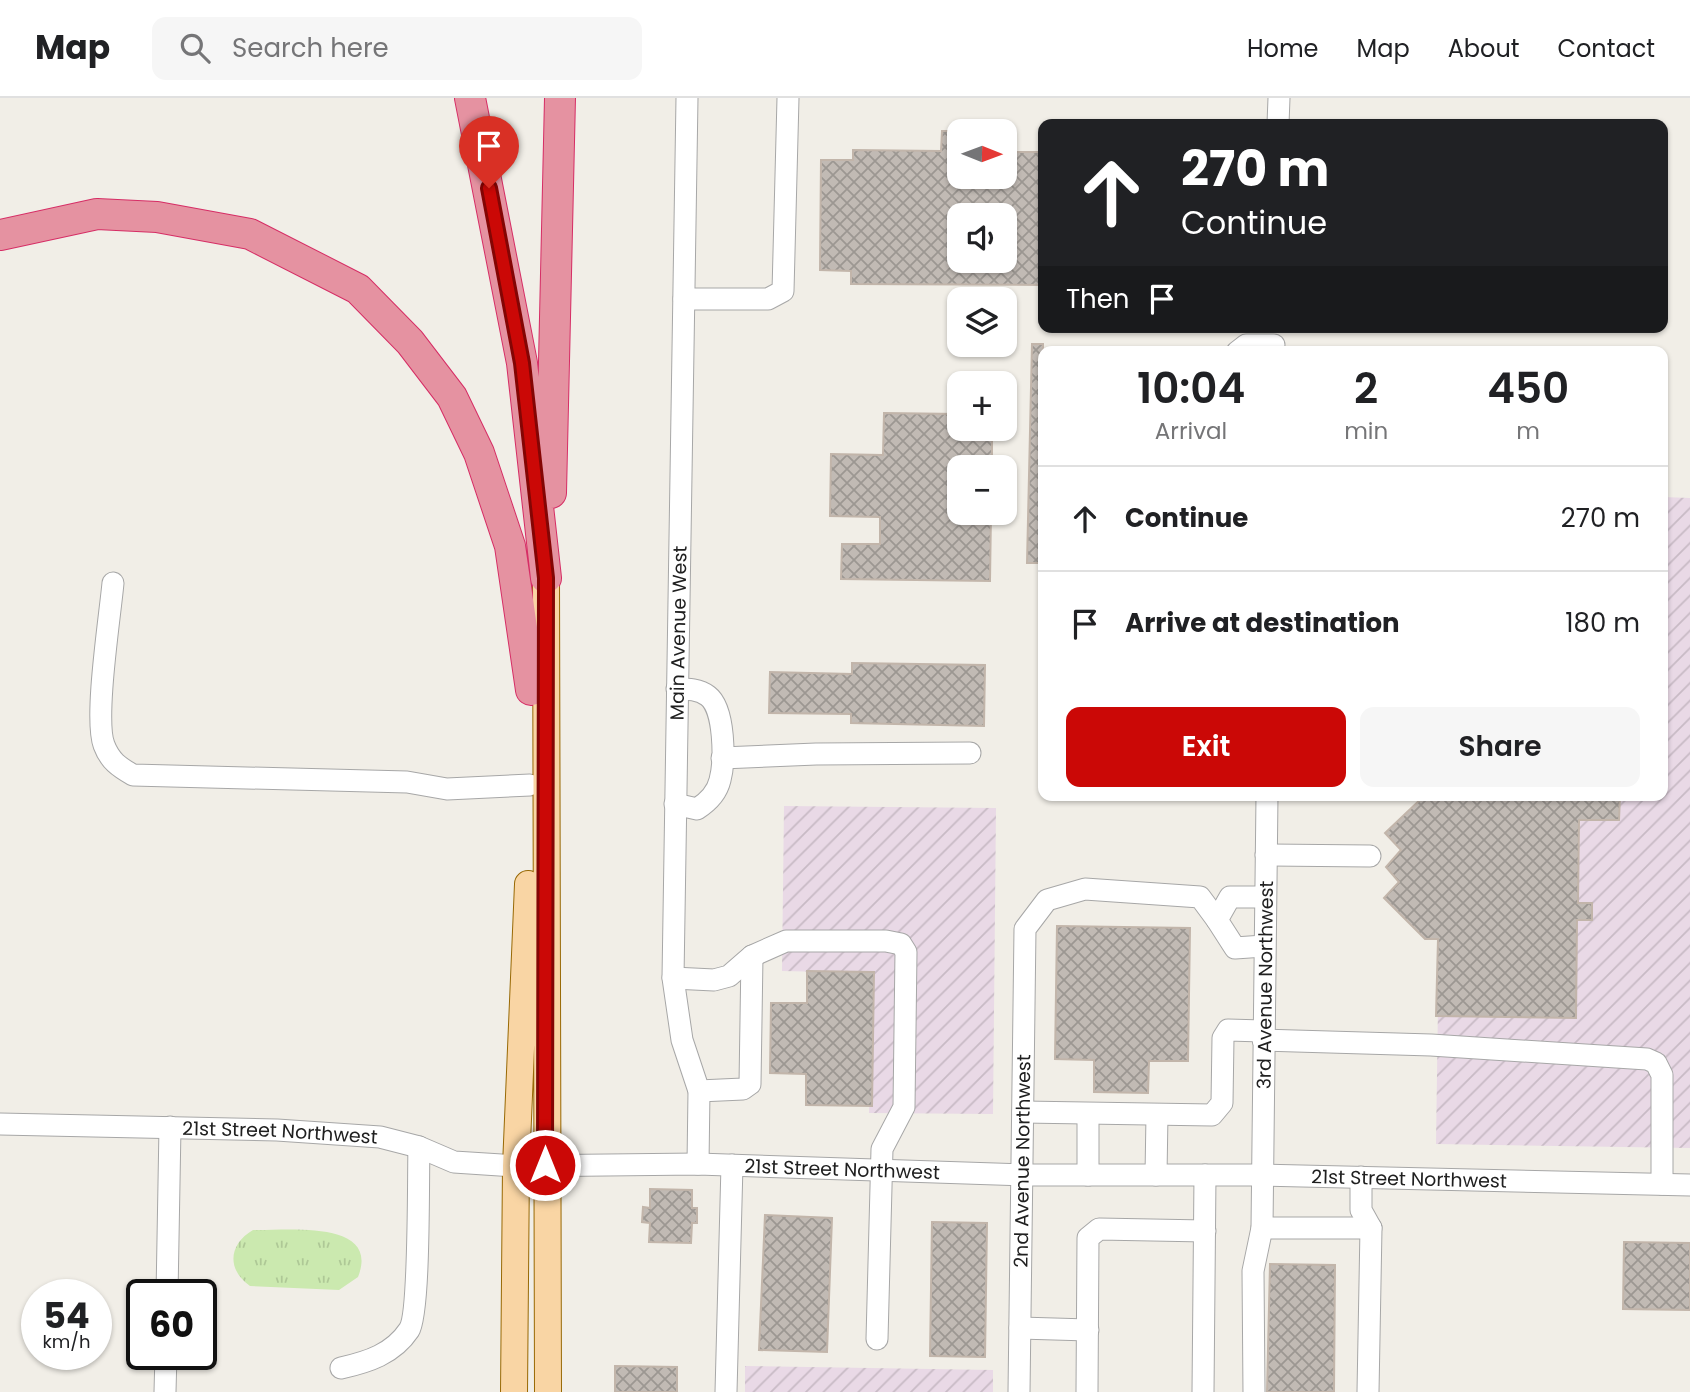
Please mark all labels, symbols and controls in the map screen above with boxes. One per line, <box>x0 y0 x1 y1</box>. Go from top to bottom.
search box <box>152 17 642 80</box>
text: Map <box>35 24 110 71</box>
icon: search <box>176 29 214 67</box>
text: Search here <box>232 30 389 66</box>
text: Home <box>1247 32 1319 65</box>
text: Map <box>1357 32 1410 65</box>
text: About <box>1448 32 1519 65</box>
text: Contact <box>1557 32 1655 65</box>
pin <box>459 116 519 188</box>
north arrow <box>947 119 1017 189</box>
map controls <box>947 119 1017 525</box>
icon: arrive <box>470 127 508 165</box>
text: 270 m <box>1181 135 1329 203</box>
icon: ahead <box>1066 147 1157 238</box>
text: Continue <box>1181 200 1327 245</box>
button: sound <box>947 203 1017 273</box>
icon: arrive <box>1143 280 1181 318</box>
text: Then <box>1066 281 1129 317</box>
button: layers <box>947 287 1017 357</box>
text: 10:04 <box>1137 359 1245 418</box>
text: 2 <box>1354 359 1378 418</box>
text: 450 <box>1487 359 1569 418</box>
button: + <box>947 371 1017 441</box>
text: Arrival <box>1155 415 1227 447</box>
text: min <box>1344 415 1388 447</box>
text: m <box>1516 415 1540 447</box>
button: − <box>947 455 1017 525</box>
icon: ahead <box>1066 500 1104 538</box>
text: Continue <box>1125 500 1248 536</box>
text: 270 m <box>1561 500 1640 536</box>
street label: Main Avenue West <box>663 545 694 721</box>
icon: arrive <box>1066 605 1104 643</box>
text: Arrive at destination <box>1125 605 1400 641</box>
text: 180 m <box>1565 605 1640 641</box>
button: Exit <box>1066 707 1346 787</box>
button: Share <box>1360 707 1640 787</box>
street label: 3rd Avenue Northwest <box>1251 880 1280 1089</box>
street label: 2nd Avenue Northwest <box>1008 1054 1037 1268</box>
street label: 21st Street Northwest <box>182 1115 378 1151</box>
position arrow <box>508 1128 582 1202</box>
street label: 21st Street Northwest <box>744 1153 940 1186</box>
street label: 21st Street Northwest <box>1311 1163 1507 1195</box>
speed limit sign: 60 <box>126 1279 217 1370</box>
text: 54 <box>43 1291 90 1340</box>
text: km/h <box>43 1329 90 1354</box>

